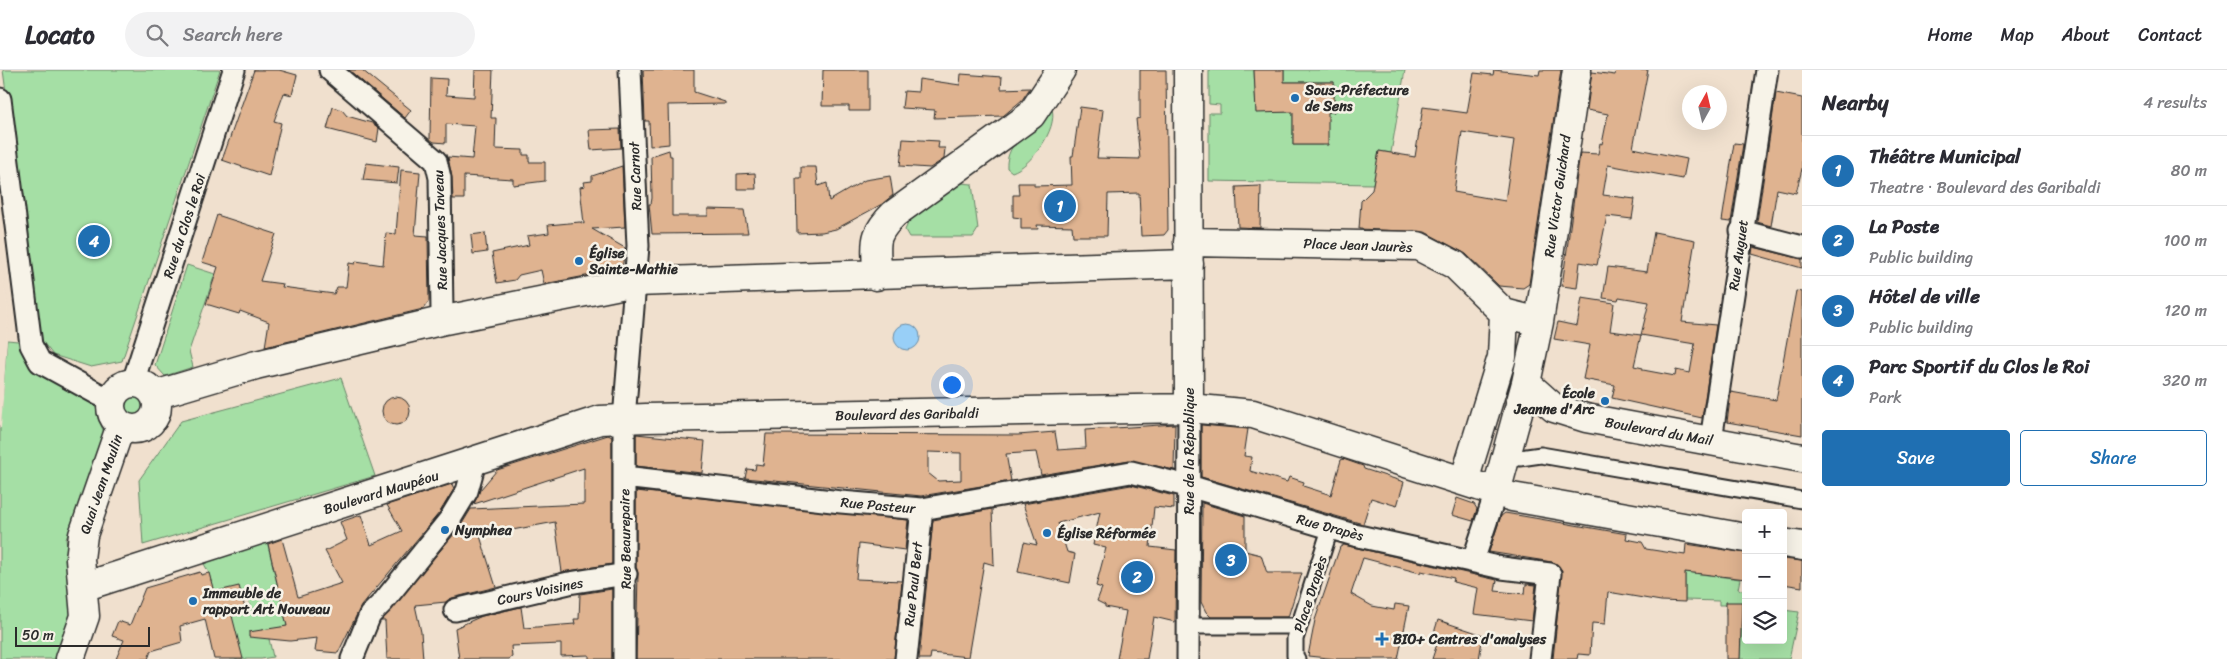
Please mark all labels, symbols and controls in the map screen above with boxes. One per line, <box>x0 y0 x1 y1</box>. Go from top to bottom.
search box <box>125 12 475 57</box>
text: Locato <box>25 14 95 56</box>
text: Search here <box>183 18 283 51</box>
text: Home <box>1928 19 1973 51</box>
text: Map <box>2001 19 2034 51</box>
text: About <box>2062 19 2110 51</box>
text: Contact <box>2138 19 2202 51</box>
icon: search <box>143 21 171 49</box>
place label: Sous-Préfecture de Sens <box>1304 78 1409 119</box>
text: Nearby <box>1822 84 1888 122</box>
north arrow <box>1682 85 1727 130</box>
text: 4 results <box>2143 88 2207 117</box>
marker: Sous-Préfecture de Sens <box>1289 92 1301 104</box>
street label: Rue Victor Guichard <box>1537 132 1579 259</box>
street label: Rue Carnot <box>622 140 649 211</box>
text: Théâtre Municipal <box>1869 140 2021 173</box>
text: 1 <box>1835 156 1841 185</box>
text: 80 m <box>2171 156 2207 185</box>
street label: Rue Jacques Taveau <box>426 169 455 290</box>
street label: Rue du Clos le Roi <box>156 170 214 282</box>
text: Theatre · Boulevard des Garibaldi <box>1869 173 2100 202</box>
pin: 1 <box>1044 187 1076 225</box>
text: La Poste <box>1869 210 1939 243</box>
street label: Rue Auguet <box>1721 218 1756 292</box>
pin: 4 <box>78 222 110 260</box>
text: 2 <box>1833 226 1843 255</box>
text: 100 m <box>2163 226 2207 255</box>
street label: Place Jean Jaurès <box>1303 231 1414 260</box>
place label: Église Sainte-Mathie <box>588 241 678 282</box>
text: Public building <box>1869 243 1973 272</box>
marker: Église Sainte-Mathie <box>573 255 585 267</box>
text: Hôtel de ville <box>1869 280 1980 313</box>
text: 3 <box>1834 296 1842 325</box>
text: 120 m <box>2164 296 2207 325</box>
text: Public building <box>1869 313 1973 342</box>
text: Parc Sportif du Clos le Roi <box>1869 350 2089 383</box>
text: 4 <box>1833 366 1843 395</box>
text: 320 m <box>2162 366 2207 395</box>
your location <box>939 372 965 398</box>
place label: École Jeanne d'Arc <box>1513 381 1596 422</box>
text: Park <box>1869 383 1902 412</box>
street label: Rue de la République <box>1177 388 1202 514</box>
marker: École Jeanne d'Arc <box>1599 395 1611 407</box>
street label: Boulevard des Garibaldi <box>835 401 980 428</box>
street label: Boulevard du Mail <box>1603 410 1716 453</box>
street label: Quai Jean Moulin <box>73 430 130 538</box>
button: Save <box>1822 430 2010 486</box>
button: Share <box>2020 430 2207 486</box>
street label: Boulevard Maupéou <box>320 463 442 522</box>
street label: Rue Beaurepaire <box>612 488 639 589</box>
street label: Rue Pasteur <box>839 490 918 521</box>
street label: Rue Drapès <box>1294 507 1366 548</box>
map controls <box>1742 509 1787 644</box>
button: + <box>1742 509 1787 554</box>
place label: Nymphea <box>454 518 513 543</box>
place label: Église Réformée <box>1057 521 1157 546</box>
marker: Nymphea <box>439 524 451 536</box>
marker: Église Réformée <box>1041 527 1053 539</box>
street label: Rue Paul Bert <box>897 539 931 628</box>
pin: 3 <box>1215 541 1247 579</box>
street label: Place Drapès <box>1286 552 1335 636</box>
button: − <box>1742 554 1787 599</box>
pin: 2 <box>1121 558 1153 596</box>
street label: Cours Voisines <box>495 570 586 613</box>
place label: Immeuble de rapport Art Nouveau <box>202 581 330 622</box>
marker: Immeuble de rapport Art Nouveau <box>187 595 199 607</box>
button: layers <box>1742 599 1787 644</box>
text: 50 m <box>22 623 54 648</box>
scale bar <box>15 624 150 647</box>
place label: BIO+ Centres d'analyses <box>1393 627 1547 652</box>
marker: BIO+ Centres d'analyses <box>1375 632 1389 646</box>

